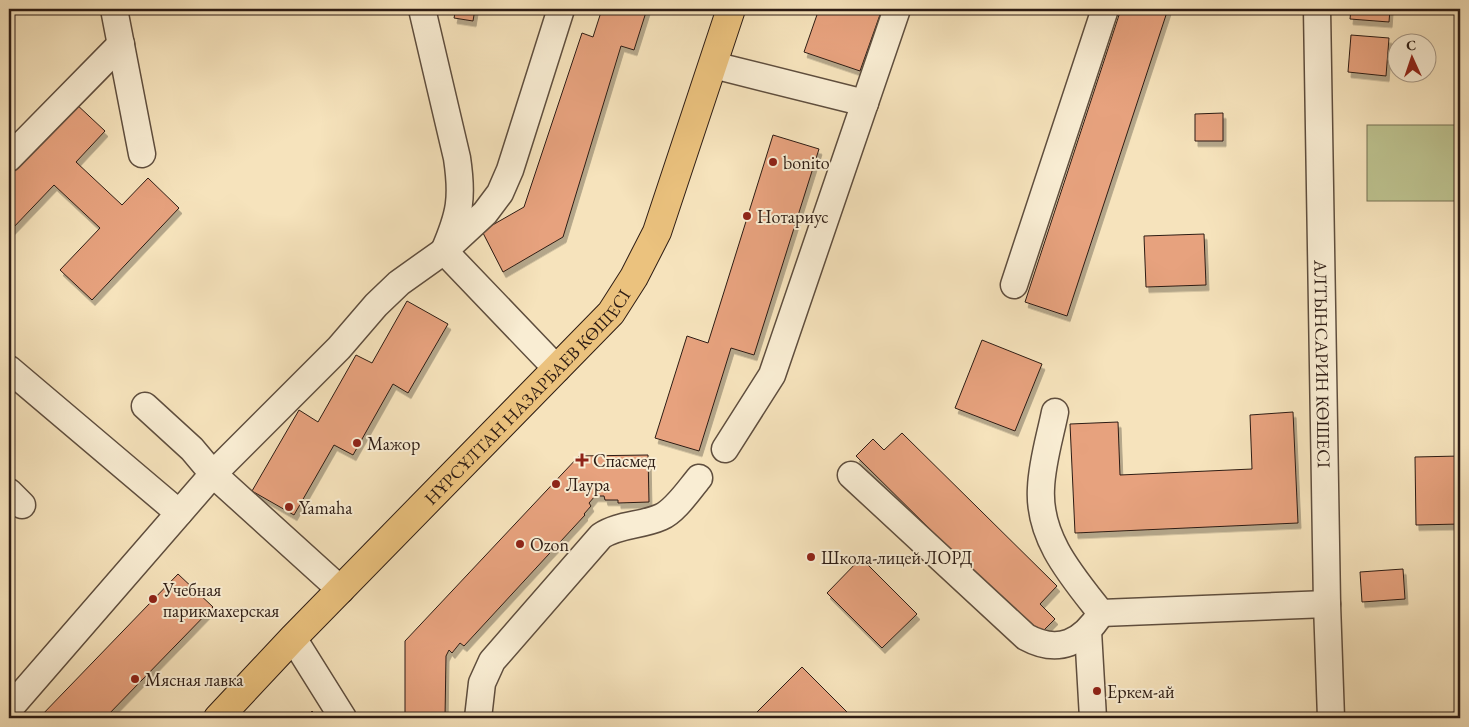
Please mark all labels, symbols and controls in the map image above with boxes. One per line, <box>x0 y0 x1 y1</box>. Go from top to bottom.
north arrow <box>1386 32 1436 82</box>
text: С <box>1406 36 1417 54</box>
place label: bonito <box>783 151 830 174</box>
marker: bonito <box>767 156 779 168</box>
place label: Нотариус <box>757 205 829 228</box>
marker: Нотариус <box>741 210 753 222</box>
street label: АЛТЫНСАРИН КӨШЕСІ <box>1310 259 1336 468</box>
street label: НҰРСҰЛТАН НАЗАРБАЕВ КӨШЕСІ <box>419 285 635 509</box>
place label: Мажор <box>367 432 420 455</box>
marker: Мажор <box>351 437 363 449</box>
place label: Спасмед <box>593 449 656 472</box>
marker: Спасмед <box>575 453 589 467</box>
place label: Лаура <box>566 473 611 496</box>
marker: Лаура <box>550 478 562 490</box>
place label: Yamaha <box>299 496 353 519</box>
marker: Yamaha <box>283 501 295 513</box>
place label: Ozon <box>530 533 569 556</box>
marker: Ozon <box>514 538 526 550</box>
place label: Школа-лицей ЛОРД <box>821 546 973 569</box>
marker: Школа-лицей ЛОРД <box>805 551 817 563</box>
place label: Учебная парикмахерская <box>162 578 279 622</box>
marker: Учебная парикмахерская <box>147 593 159 605</box>
place label: Мясная лавка <box>145 668 244 691</box>
marker: Мясная лавка <box>129 673 141 685</box>
place label: Еркем-ай <box>1107 680 1175 703</box>
marker: Еркем-ай <box>1091 685 1103 697</box>

